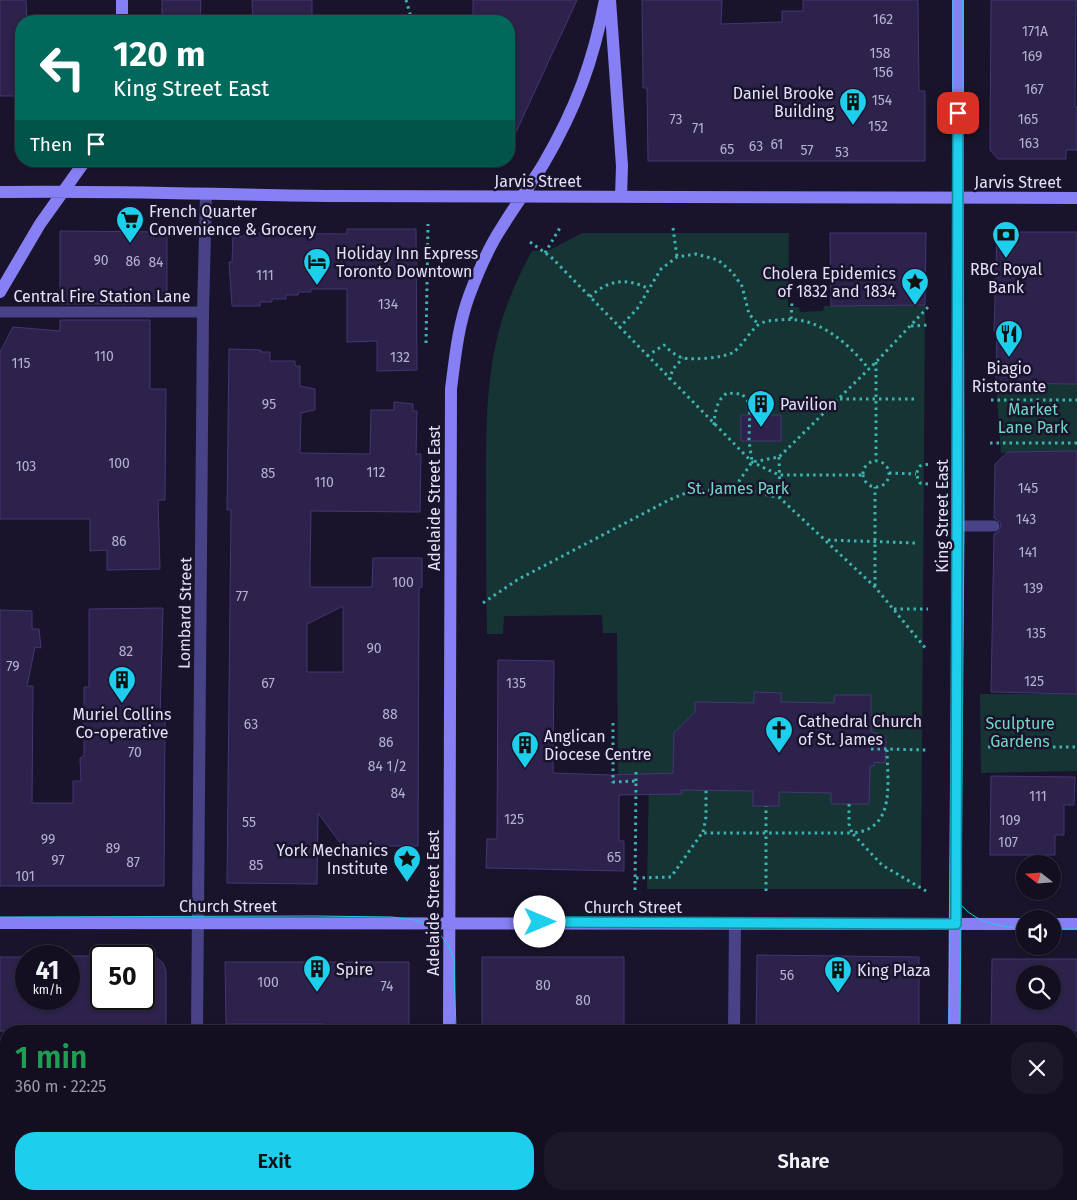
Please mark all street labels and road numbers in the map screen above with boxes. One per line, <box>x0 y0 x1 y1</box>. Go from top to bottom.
street label: Jarvis Street <box>494 172 582 191</box>
street label: Jarvis Street <box>974 173 1062 192</box>
street label: Central Fire Station Lane <box>13 287 191 306</box>
street label: Adelaide Street East <box>425 425 444 571</box>
street label: King Street East <box>933 459 952 573</box>
street label: Lombard Street <box>175 557 195 669</box>
street label: Adelaide Street East <box>424 830 443 976</box>
street label: Church Street <box>179 897 277 916</box>
street label: Church Street <box>584 898 682 917</box>

